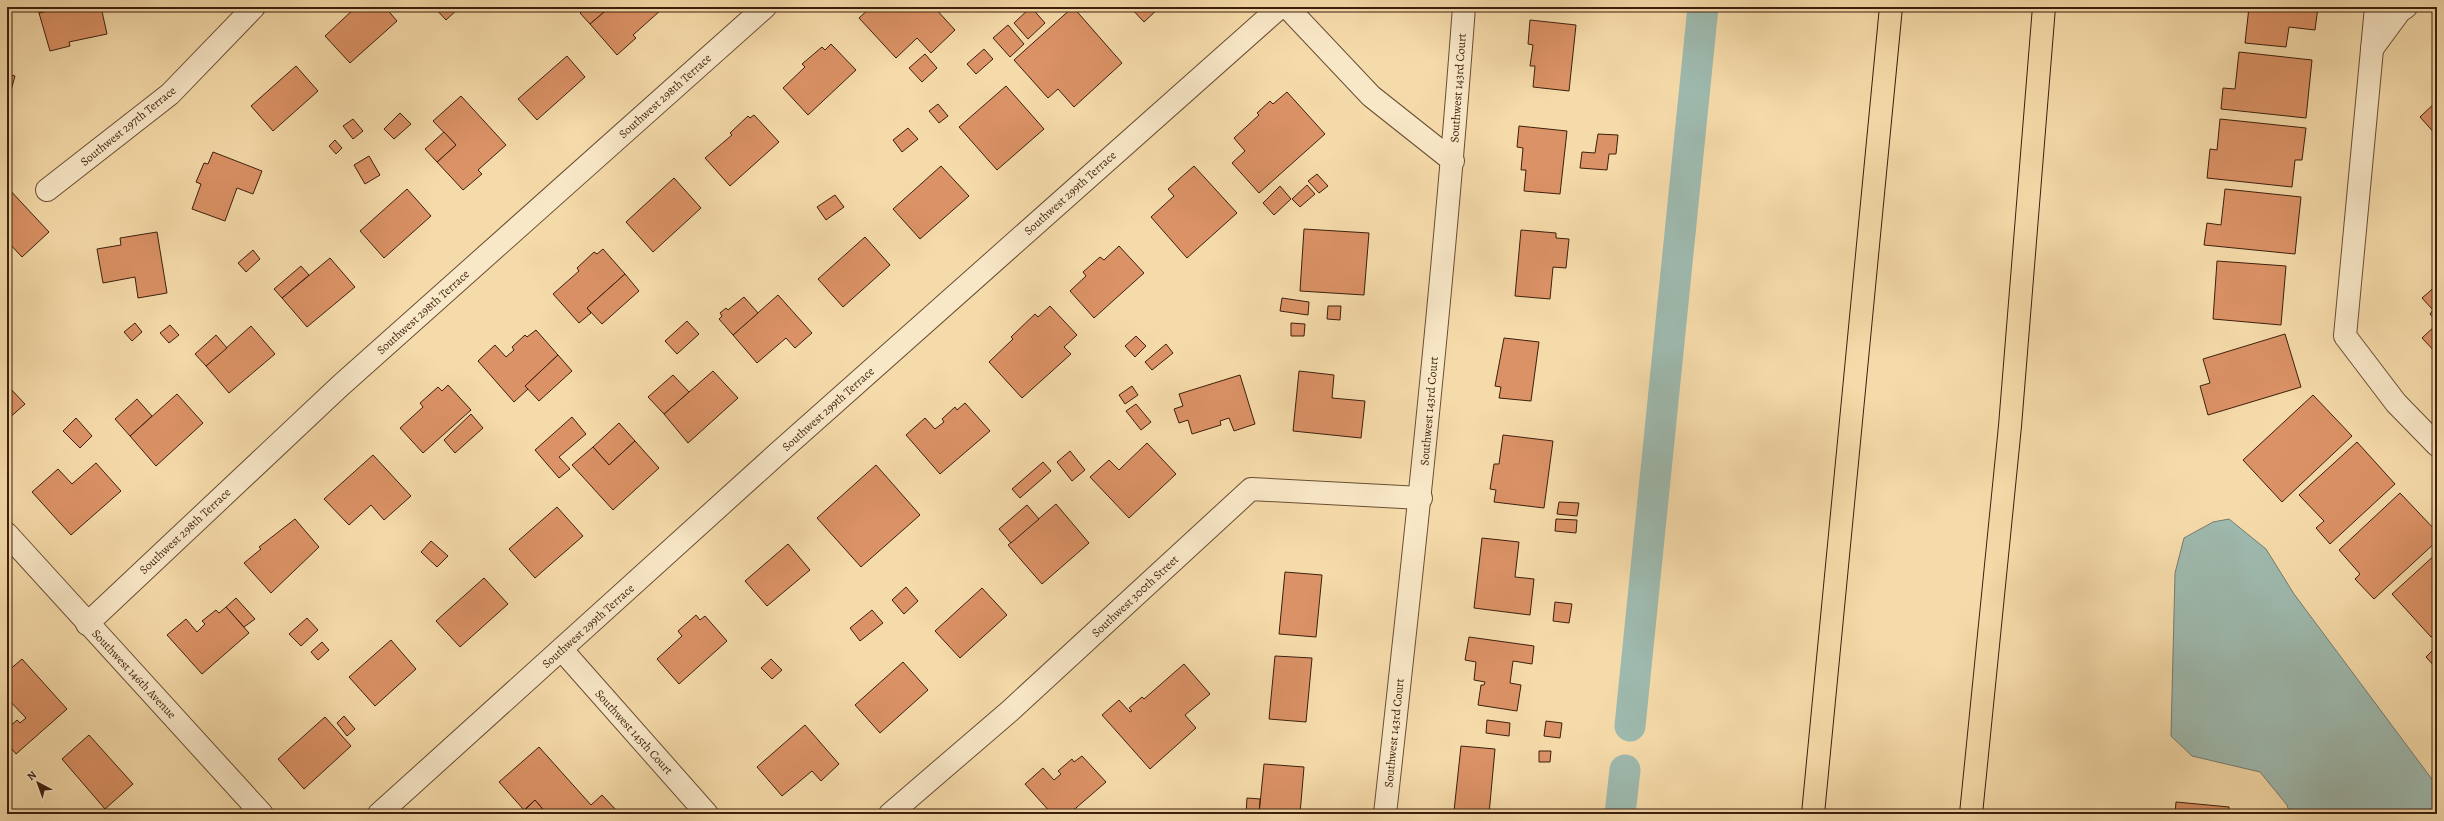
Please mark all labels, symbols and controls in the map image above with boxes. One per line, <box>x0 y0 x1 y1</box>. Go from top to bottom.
street label: Southwest 143rd Court <box>1446 33 1470 143</box>
street label: Southwest 298th Terrace <box>615 50 715 142</box>
street label: Southwest 297th Terrace <box>77 82 179 170</box>
street label: Southwest 299th Terrace <box>1020 147 1120 239</box>
street label: Southwest 298th Terrace <box>373 266 473 358</box>
street label: Southwest 143rd Court <box>1416 356 1442 466</box>
street label: Southwest 299th Terrace <box>778 363 878 455</box>
street label: Southwest 298th Terrace <box>136 484 234 578</box>
street label: Southwest 300th Street <box>1088 551 1182 641</box>
street label: Southwest 299th Terrace <box>538 580 638 672</box>
street label: Southwest 146th Avenue <box>88 626 180 722</box>
street label: Southwest 143rd Court <box>1380 678 1408 788</box>
street label: Southwest 145th Court <box>591 686 677 778</box>
north arrow <box>18 763 58 803</box>
text: N <box>24 768 40 784</box>

